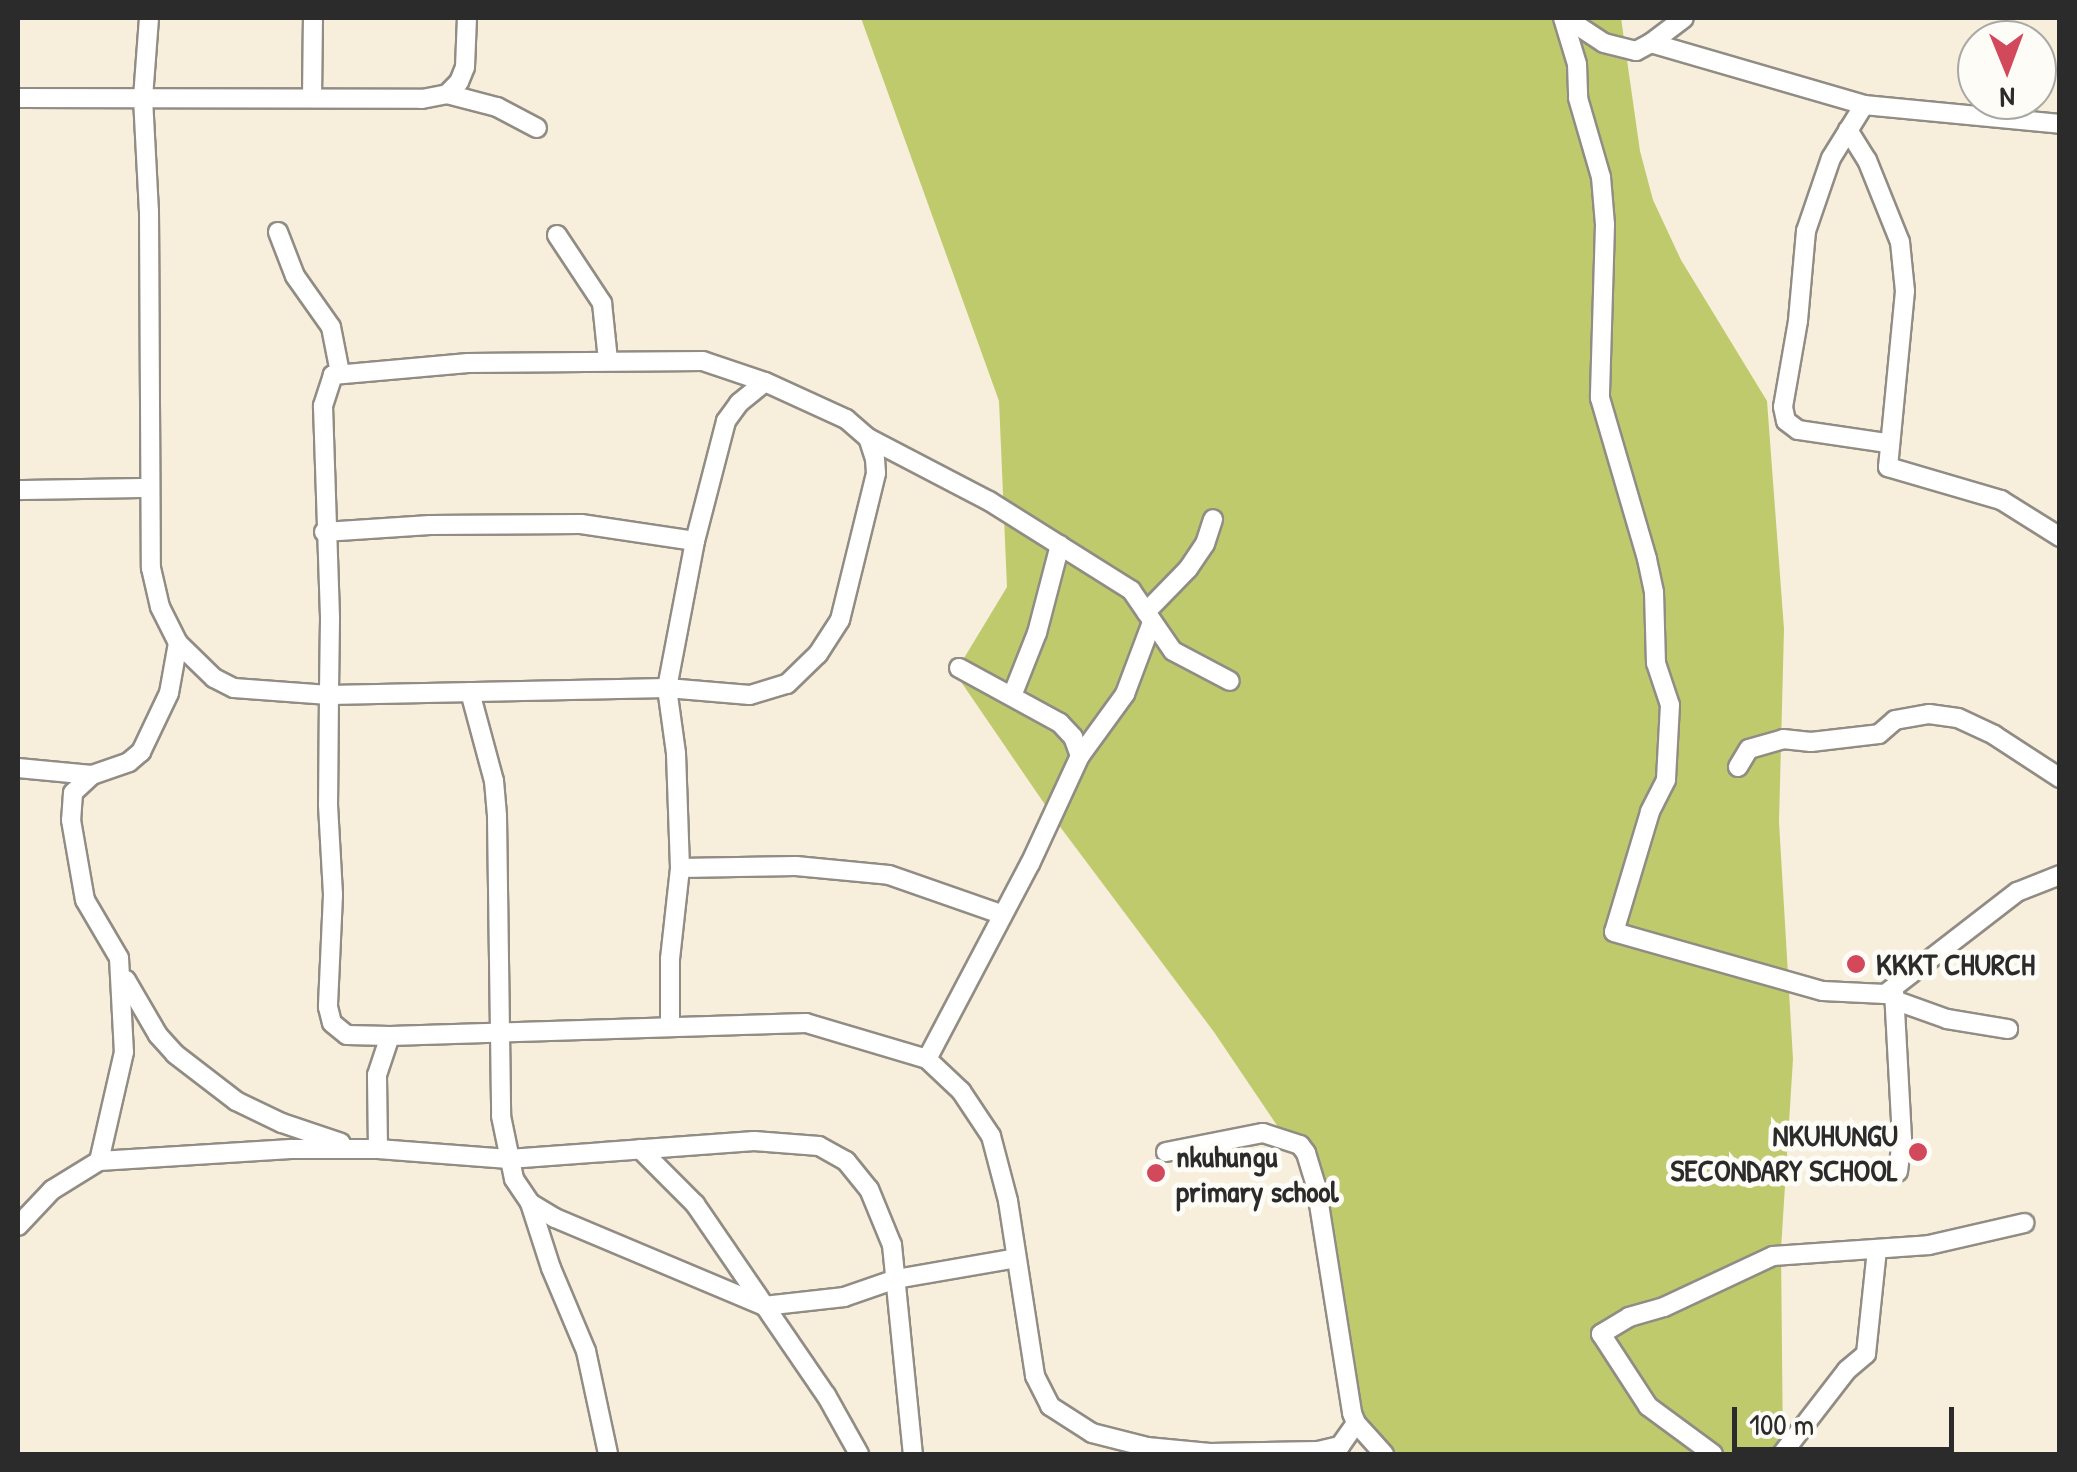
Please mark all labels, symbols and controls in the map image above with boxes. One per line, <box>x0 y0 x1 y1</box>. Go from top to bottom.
north arrow <box>1957 20 2057 120</box>
text: N <box>2000 79 2015 117</box>
place label: KKKT CHURCH <box>1876 946 2035 982</box>
marker: KKKT CHURCH <box>1845 953 1867 975</box>
place label: NKUHUNGU SECONDARY SCHOOL <box>1670 1117 1898 1188</box>
place label: nkuhungu primary school <box>1176 1138 1338 1208</box>
marker: NKUHUNGU SECONDARY SCHOOL <box>1907 1141 1929 1163</box>
marker: nkuhungu primary school <box>1145 1162 1167 1184</box>
scale bar <box>1737 1387 1960 1449</box>
text: 100 m <box>1749 1404 1814 1444</box>

